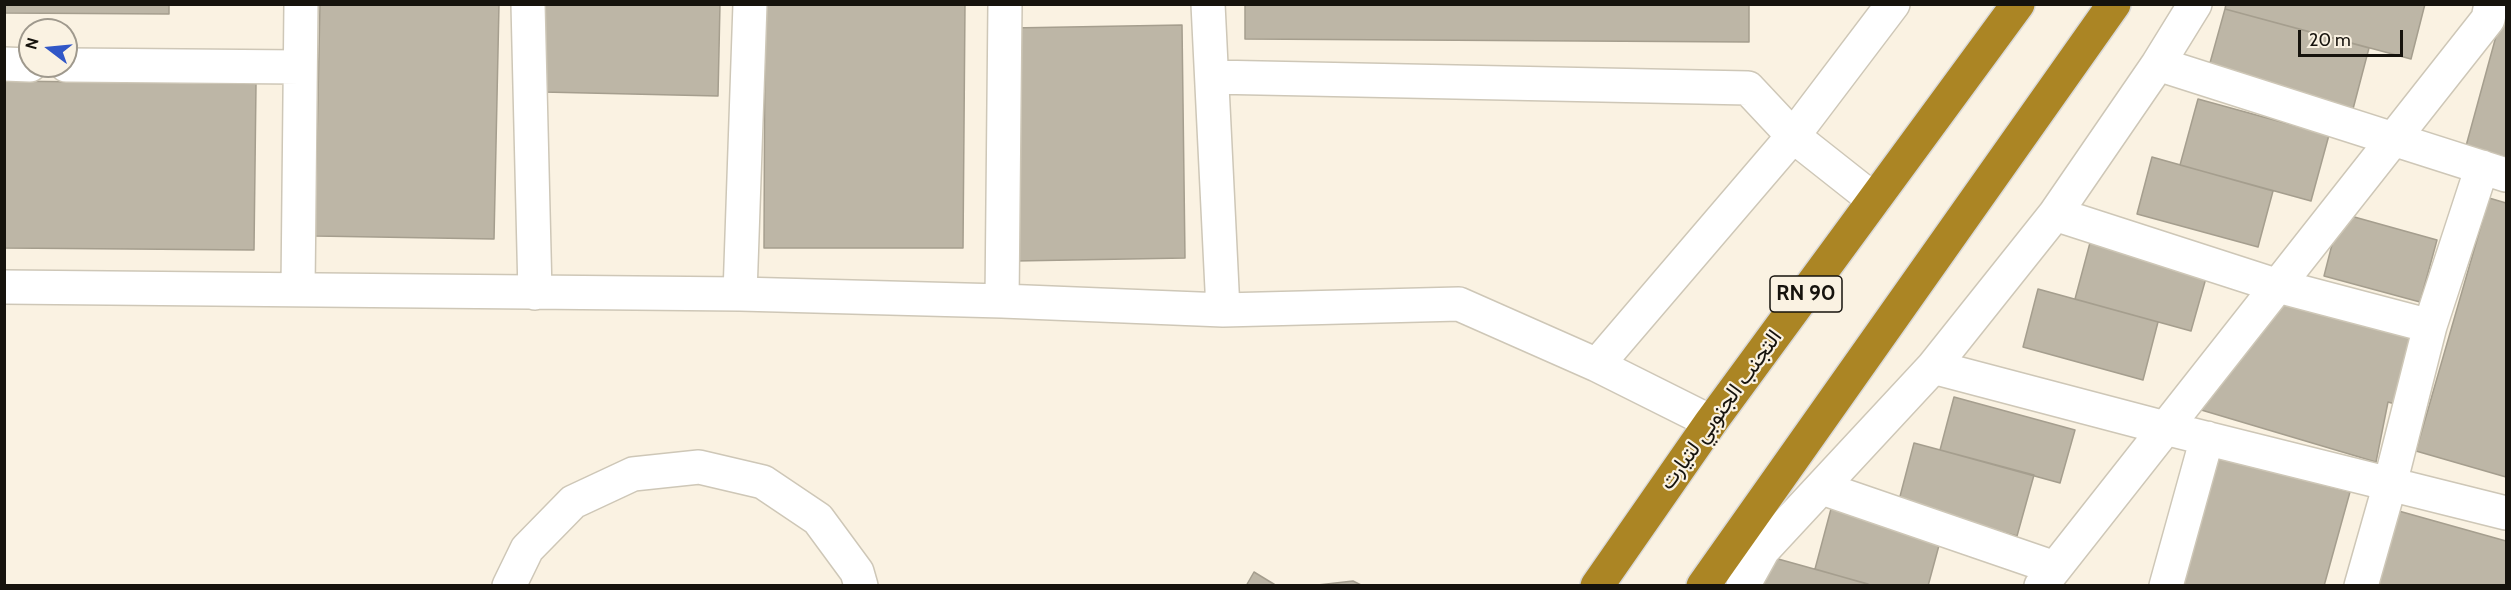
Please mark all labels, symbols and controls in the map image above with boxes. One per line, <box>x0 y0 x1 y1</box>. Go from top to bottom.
north arrow <box>18 18 78 78</box>
scale bar <box>2301 18 2406 56</box>
text: 20 m <box>2309 29 2351 51</box>
text: N <box>21 35 43 52</box>
road number: RN 90 <box>1770 276 1842 312</box>
street label: التجنب الجنوبي لتيارت <box>1654 325 1788 495</box>

